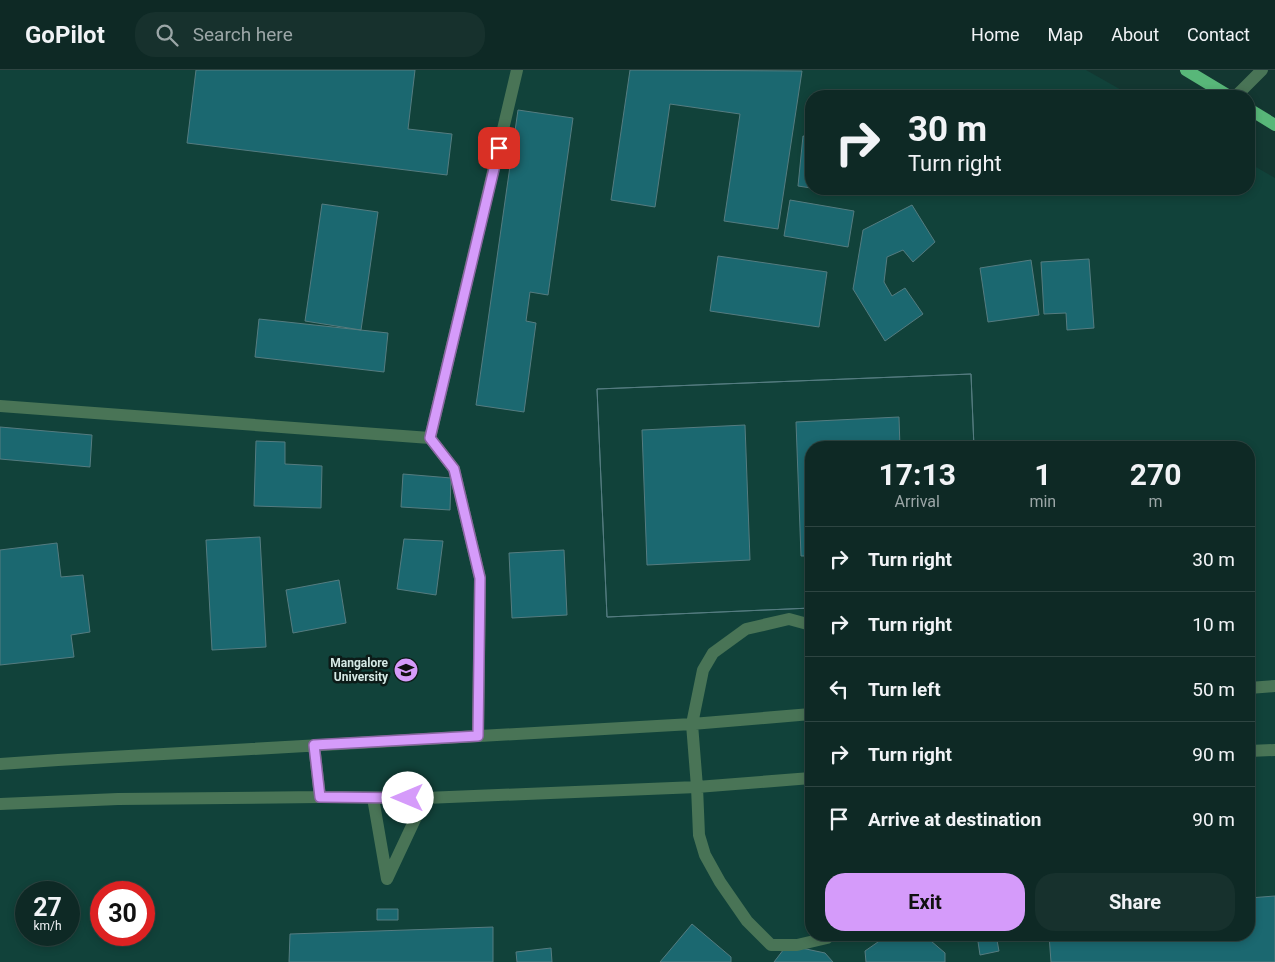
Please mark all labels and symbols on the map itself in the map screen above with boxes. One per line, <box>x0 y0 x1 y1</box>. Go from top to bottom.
pin <box>478 127 520 169</box>
place label: Mangalore University <box>330 656 389 684</box>
school or university icon: Mangalore University <box>393 657 419 683</box>
position arrow <box>381 771 433 823</box>
speed limit sign: 30 <box>90 881 155 946</box>

